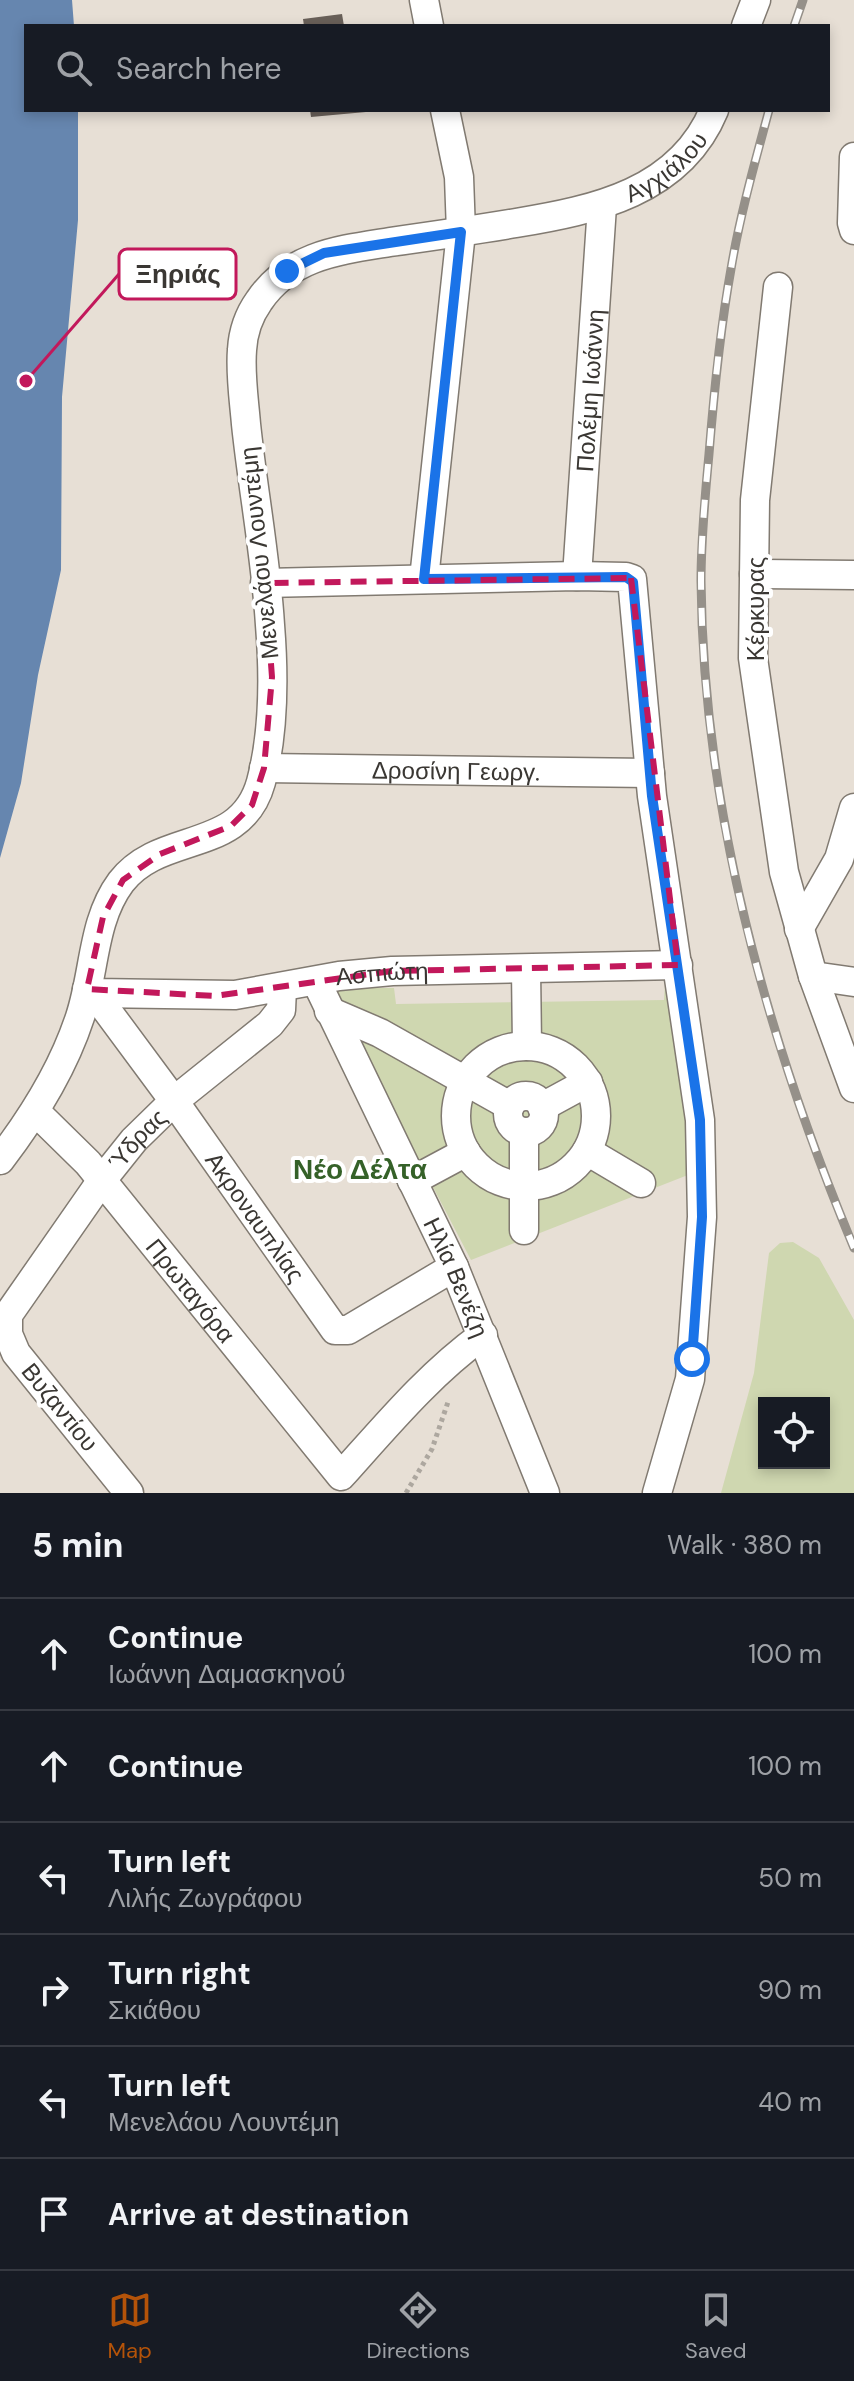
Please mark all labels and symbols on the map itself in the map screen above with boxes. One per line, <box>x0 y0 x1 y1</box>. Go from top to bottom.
street label: Αγχιάλου <box>620 126 714 209</box>
callout: Ξηριάς <box>119 249 236 299</box>
route end <box>269 253 305 289</box>
text: Ξηριάς <box>135 257 221 291</box>
street label: Πολέμη Ιωάννη <box>569 308 611 473</box>
street label: Μενελάου Λουντέμη <box>232 445 286 661</box>
street label: Κέρκυρας <box>740 557 771 661</box>
street label: Δροσίνη Γεωργ. <box>372 754 540 787</box>
street label: Ασπιώτη <box>334 955 429 992</box>
street label: Ύδρας <box>101 1102 173 1176</box>
street label: Ακροναυπλίας <box>199 1146 312 1288</box>
district label: Νέο Δέλτα <box>293 1151 427 1188</box>
street label: Ηλία Βενέζη <box>417 1212 496 1342</box>
street label: Πρωταγόρα <box>139 1232 242 1349</box>
route start <box>674 1341 710 1377</box>
street label: Βυζαντίου <box>15 1356 105 1458</box>

